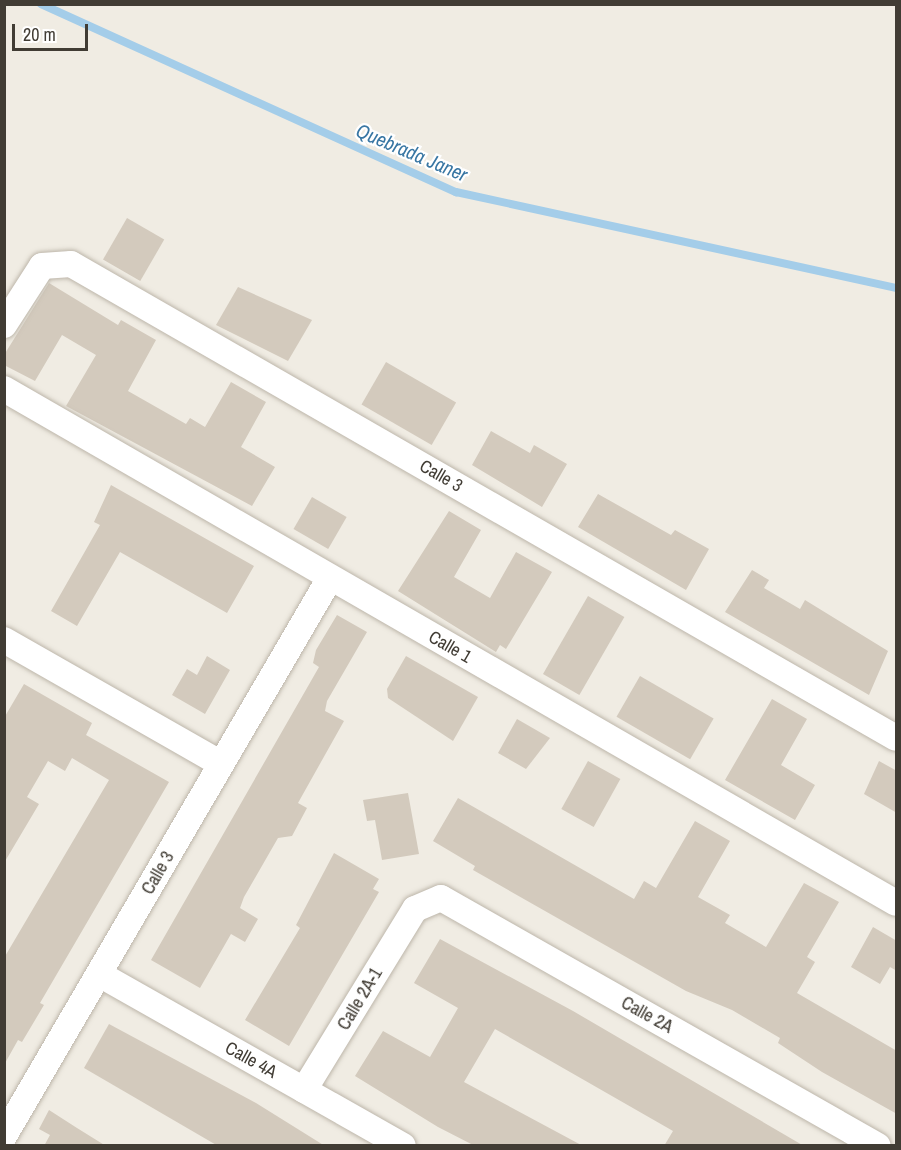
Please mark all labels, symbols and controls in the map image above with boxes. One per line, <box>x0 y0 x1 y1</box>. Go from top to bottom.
scale bar <box>15 12 92 50</box>
text: 20 m <box>23 22 56 47</box>
water label: Quebrada Janer <box>353 118 471 186</box>
street label: Calle 3 <box>416 455 466 497</box>
street label: Calle 1 <box>425 626 475 668</box>
street label: Calle 3 <box>137 848 179 898</box>
street label: Calle 2A-1 <box>333 964 387 1034</box>
street label: Calle 2A <box>617 992 677 1038</box>
street label: Calle 4A <box>221 1037 281 1083</box>

